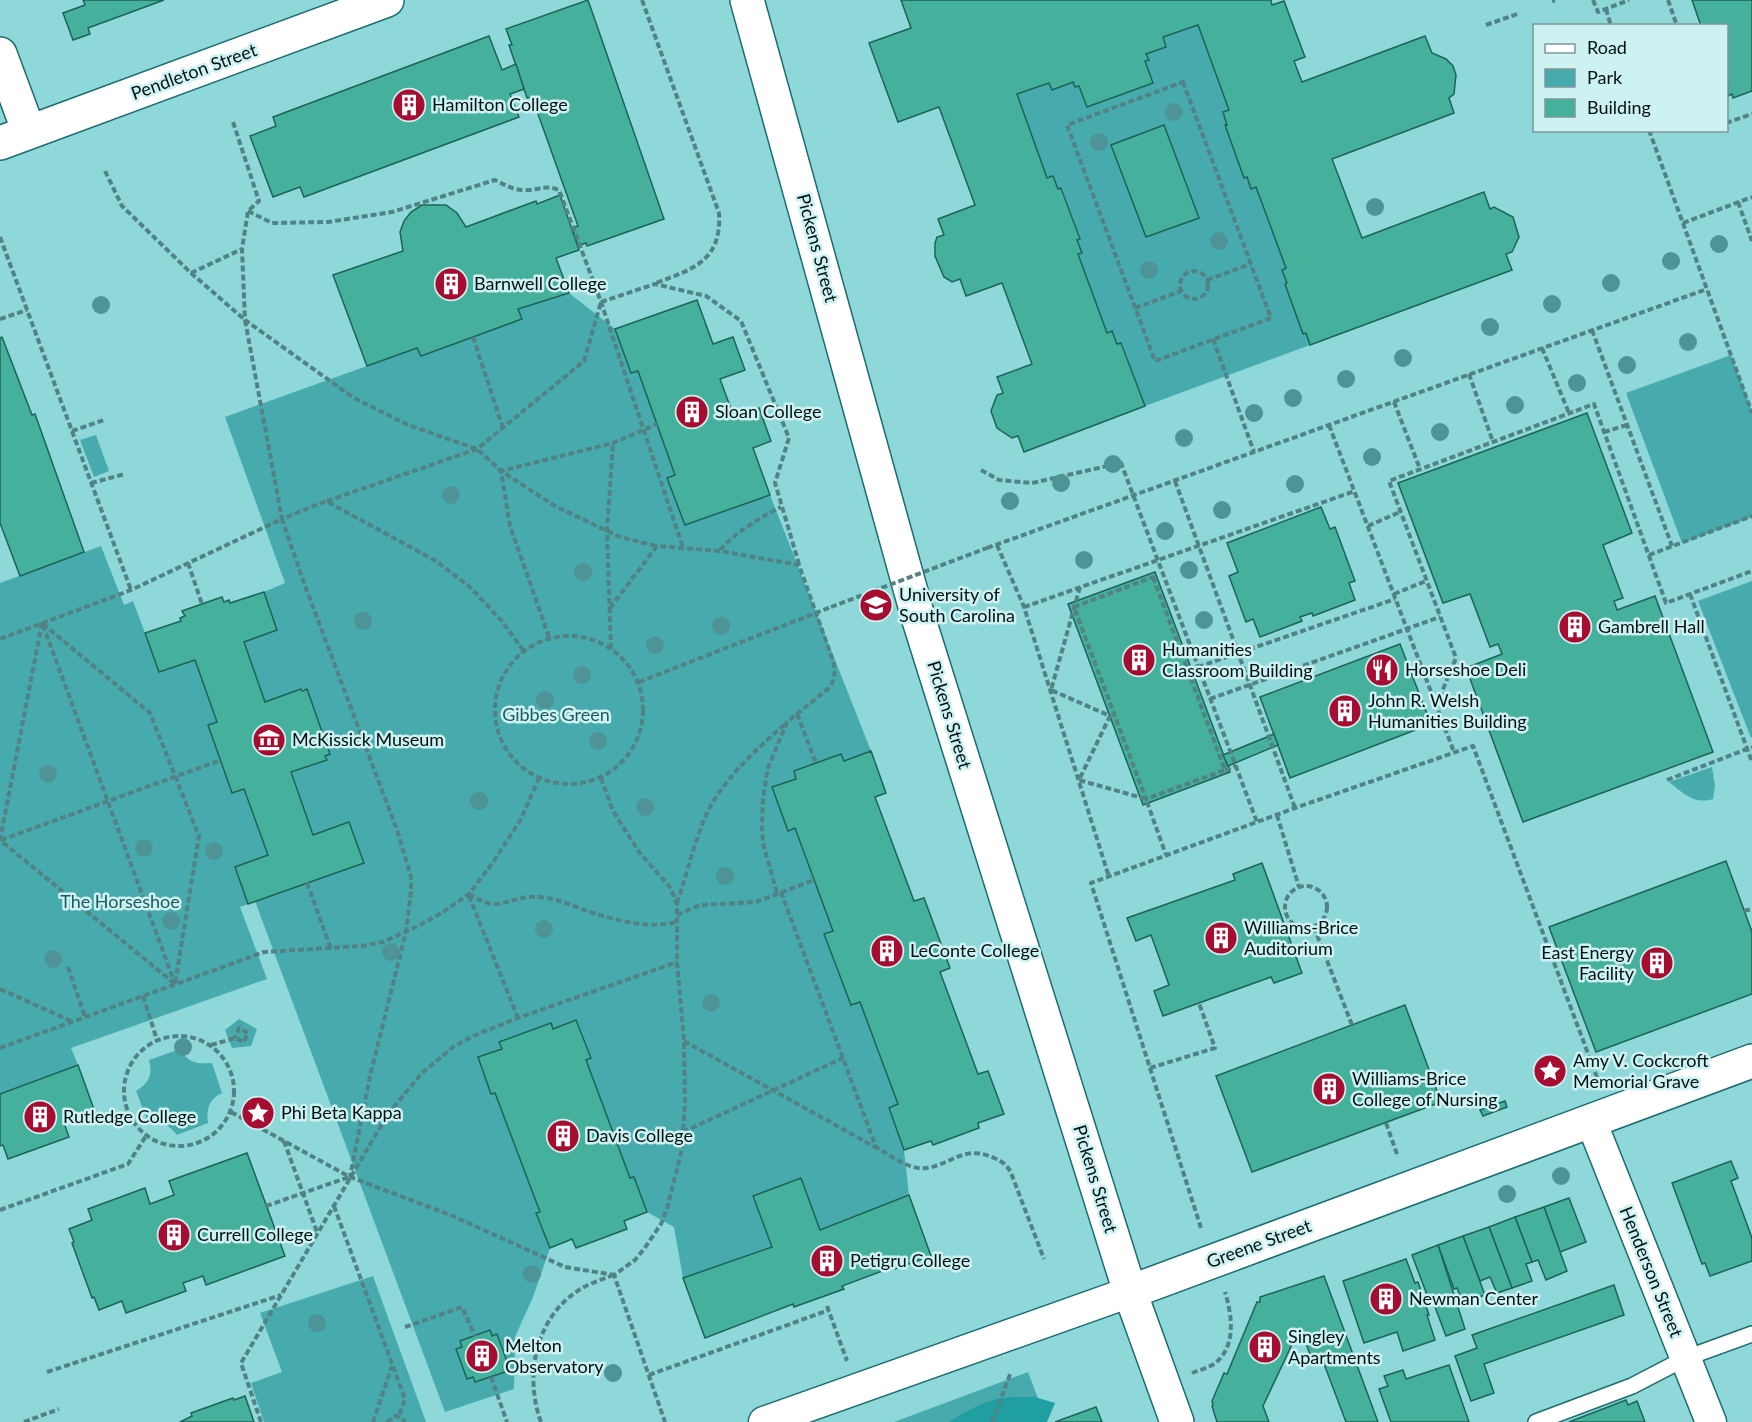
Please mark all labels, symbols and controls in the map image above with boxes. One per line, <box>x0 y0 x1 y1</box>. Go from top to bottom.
legend <box>1533 24 1728 132</box>
text: Road <box>1587 36 1627 58</box>
street label: Pendleton Street <box>128 38 260 104</box>
text: Park <box>1587 66 1623 88</box>
building icon: Hamilton College <box>391 87 427 123</box>
place label: Hamilton College <box>432 93 568 115</box>
text: Building <box>1587 96 1651 118</box>
street label: Pickens Street <box>793 191 843 305</box>
building icon: Barnwell College <box>433 266 469 302</box>
place label: Barnwell College <box>474 272 606 294</box>
building icon: Sloan College <box>674 394 710 430</box>
place label: Sloan College <box>715 400 821 422</box>
place label: University of South Carolina <box>899 583 1015 626</box>
school or university icon: University of South Carolina <box>858 587 894 623</box>
building icon: Gambrell Hall <box>1557 609 1593 645</box>
place label: Gambrell Hall <box>1598 615 1705 637</box>
place label: Humanities Classroom Building <box>1162 638 1313 681</box>
building icon: Humanities Classroom Building <box>1121 642 1157 678</box>
restaurant icon: Horseshoe Deli <box>1364 652 1400 688</box>
street label: Pickens Street <box>923 658 977 772</box>
place label: Horseshoe Deli <box>1405 658 1526 680</box>
place label: John R. Welsh Humanities Building <box>1368 689 1527 732</box>
building icon: John R. Welsh Humanities Building <box>1327 693 1363 729</box>
park label: Gibbes Green <box>502 703 610 725</box>
museum icon: McKissick Museum <box>251 722 287 758</box>
place label: McKissick Museum <box>292 728 444 750</box>
park label: The Horseshoe <box>60 890 180 912</box>
place label: Williams-Brice Auditorium <box>1244 916 1358 959</box>
building icon: Williams-Brice Auditorium <box>1203 920 1239 956</box>
building icon: LeConte College <box>869 933 905 969</box>
place label: LeConte College <box>910 939 1039 961</box>
place label: East Energy Facility <box>1541 941 1635 984</box>
building icon: East Energy Facility <box>1639 945 1675 981</box>
place label: Amy V. Cockcroft Memorial Grave <box>1573 1049 1709 1092</box>
place icon: Amy V. Cockcroft Memorial Grave <box>1532 1053 1568 1089</box>
place label: Williams-Brice College of Nursing <box>1352 1067 1498 1110</box>
building icon: Williams-Brice College of Nursing <box>1311 1071 1347 1107</box>
place icon: Phi Beta Kappa <box>240 1095 276 1131</box>
building icon: Rutledge College <box>22 1099 58 1135</box>
place label: Phi Beta Kappa <box>281 1101 402 1123</box>
place label: Rutledge College <box>63 1105 196 1127</box>
building icon: Davis College <box>545 1118 581 1154</box>
street label: Pickens Street <box>1069 1122 1123 1236</box>
place label: Davis College <box>586 1124 693 1146</box>
street label: Henderson Street <box>1616 1203 1688 1341</box>
street label: Greene Street <box>1203 1214 1314 1272</box>
building icon: Currell College <box>156 1217 192 1253</box>
place label: Currell College <box>197 1223 313 1245</box>
building icon: Petigru College <box>809 1243 845 1279</box>
place label: Petigru College <box>850 1249 970 1271</box>
building icon: Newman Center <box>1368 1281 1404 1317</box>
place label: Newman Center <box>1409 1287 1539 1309</box>
place label: Singley Apartments <box>1288 1325 1381 1368</box>
building icon: Singley Apartments <box>1247 1329 1283 1365</box>
place label: Melton Observatory <box>505 1334 604 1377</box>
building icon: Melton Observatory <box>464 1338 500 1374</box>

